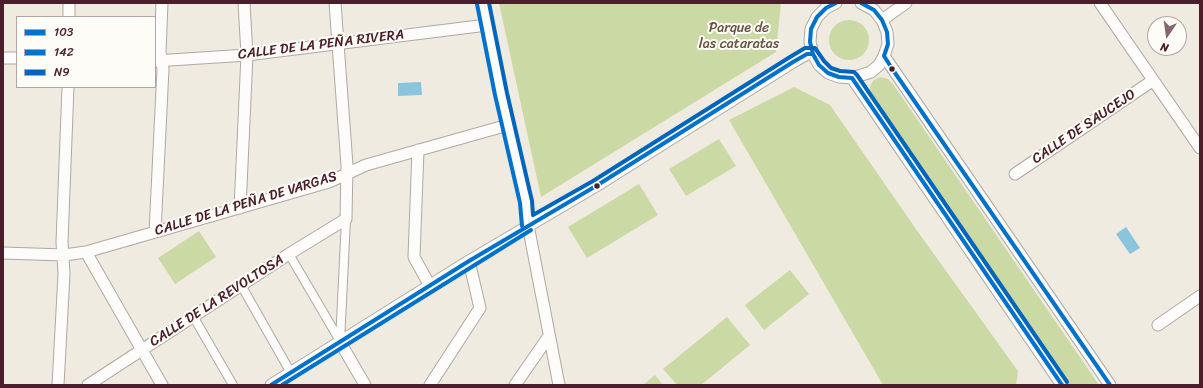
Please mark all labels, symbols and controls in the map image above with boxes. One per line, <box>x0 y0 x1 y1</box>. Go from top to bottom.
legend <box>16 16 156 88</box>
north arrow <box>1147 16 1187 56</box>
park label: Parque de las cataratas <box>699 20 779 52</box>
text: 103 <box>54 21 73 43</box>
street label: CALLE DE LA PEÑA RIVERA <box>237 26 405 64</box>
text: N <box>1159 37 1170 57</box>
text: 142 <box>54 41 74 63</box>
text: N9 <box>54 61 70 83</box>
unlabelled marker <box>887 64 897 74</box>
street label: CALLE DE SAUCEJO <box>1029 86 1139 168</box>
street label: CALLE DE LA PEÑA DE VARGAS <box>153 168 339 240</box>
unlabelled marker <box>592 181 602 191</box>
street label: CALLE DE LA REVOLTOSA <box>147 251 287 351</box>

